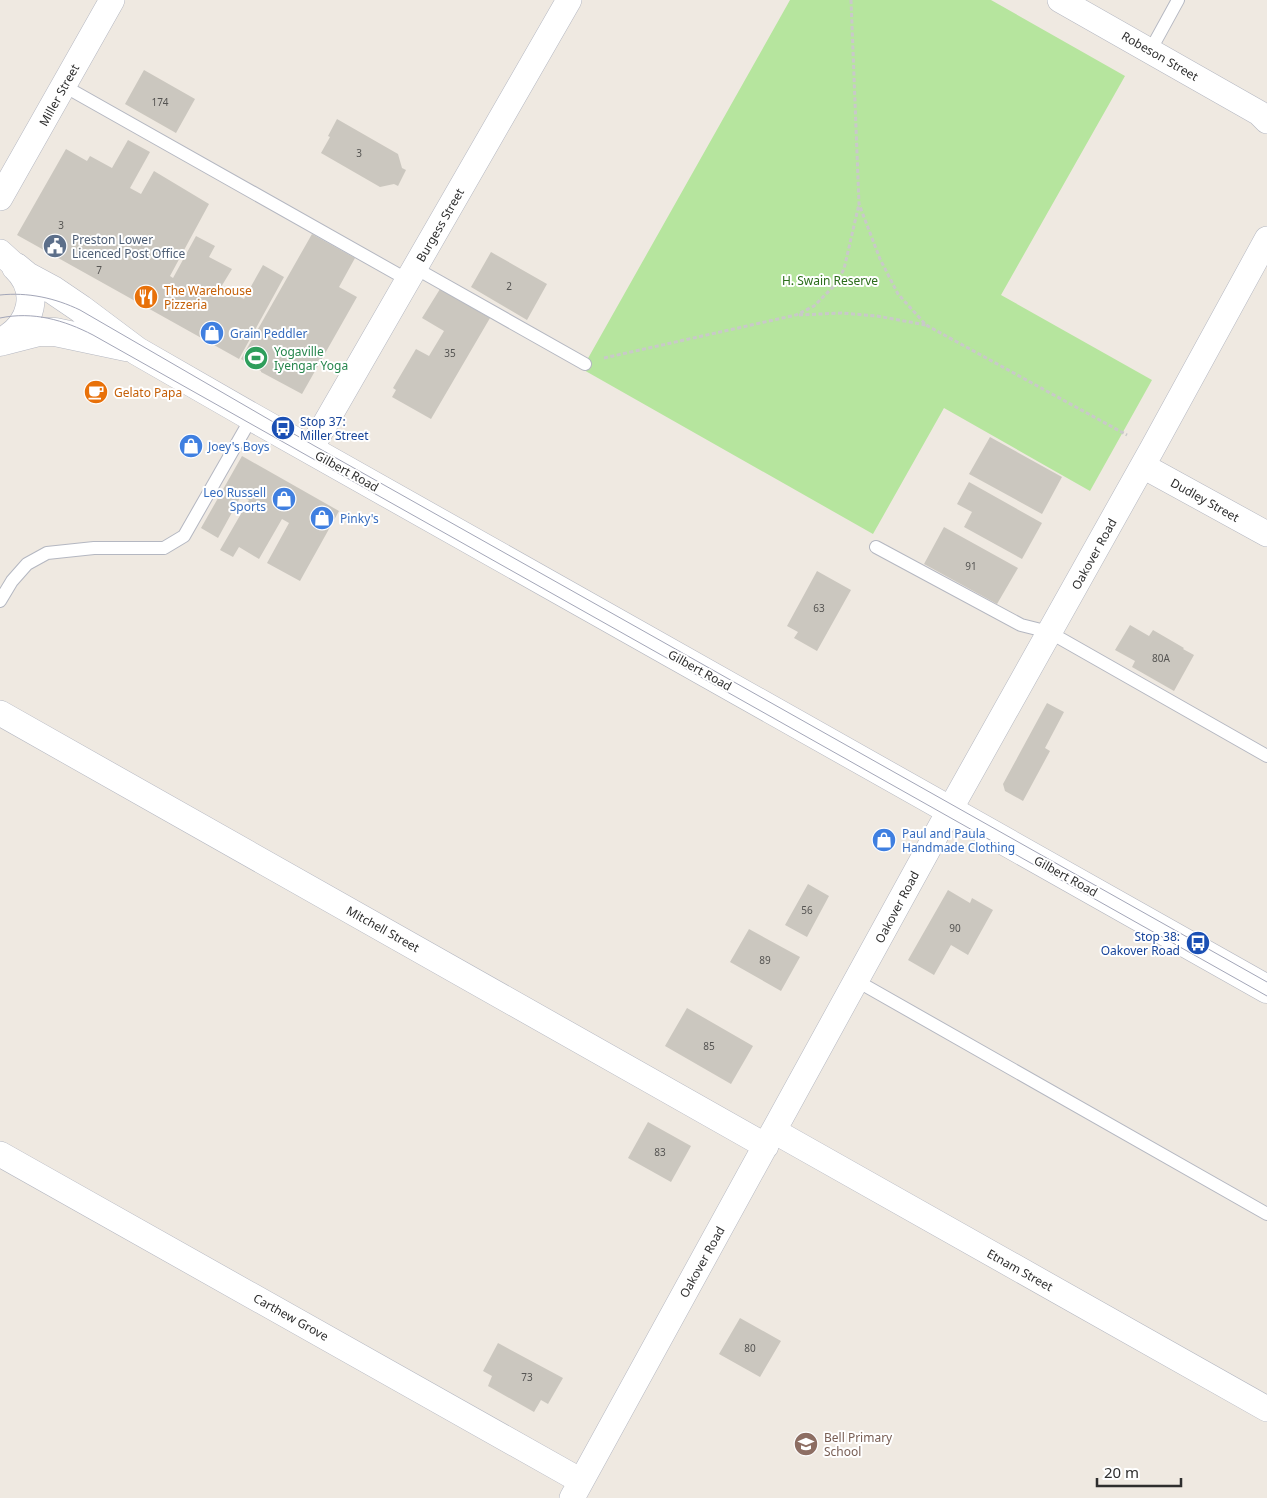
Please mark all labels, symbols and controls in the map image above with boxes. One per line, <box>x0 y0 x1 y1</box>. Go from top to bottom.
street label: Robeson Street <box>1119 27 1202 85</box>
street label: Miller Street <box>35 60 83 129</box>
house number: 174 <box>151 95 169 109</box>
house number: 3 <box>356 146 362 160</box>
street label: Burgess Street <box>412 185 468 265</box>
house number: 3 <box>58 218 64 232</box>
place label: Preston Lower Licenced Post Office <box>72 231 186 262</box>
public building icon: Preston Lower Licenced Post Office <box>42 233 68 259</box>
house number: 7 <box>96 263 102 277</box>
park label: H. Swain Reserve <box>782 272 878 289</box>
house number: 2 <box>506 279 512 293</box>
place label: The Warehouse Pizzeria <box>164 282 252 313</box>
restaurant icon: The Warehouse Pizzeria <box>133 284 159 310</box>
shop icon: Grain Peddler <box>199 320 225 346</box>
place label: Grain Peddler <box>230 325 307 342</box>
place label: Yogaville Iyengar Yoga <box>274 343 348 374</box>
sports icon: Yogaville Iyengar Yoga <box>243 345 269 371</box>
house number: 35 <box>444 346 456 360</box>
cafe icon: Gelato Papa <box>83 379 109 405</box>
place label: Gelato Papa <box>114 384 182 401</box>
place label: Stop 37: Miller Street <box>300 413 369 444</box>
bus stop icon: Stop 37: Miller Street <box>270 415 296 441</box>
shop icon: Joey's Boys <box>178 433 204 459</box>
place label: Joey's Boys <box>207 438 270 455</box>
street label: Gilbert Road <box>312 447 382 495</box>
street label: Dudley Street <box>1168 474 1243 526</box>
place label: Leo Russell Sports <box>203 484 266 515</box>
shop icon: Leo Russell Sports <box>271 486 297 512</box>
shop icon: Pinky's <box>309 505 335 531</box>
place label: Pinky's <box>340 510 379 527</box>
street label: Oakover Road <box>1067 515 1121 593</box>
house number: 91 <box>965 559 977 573</box>
house number: 63 <box>813 601 825 615</box>
street label: Gilbert Road <box>665 646 735 694</box>
house number: 80A <box>1152 651 1171 665</box>
place label: Paul and Paula Handmade Clothing <box>902 825 1015 856</box>
shop icon: Paul and Paula Handmade Clothing <box>871 827 897 853</box>
street label: Gilbert Road <box>1031 852 1101 900</box>
street label: Oakover Road <box>871 868 923 946</box>
street label: Mitchell Street <box>343 902 423 956</box>
house number: 56 <box>801 903 813 917</box>
house number: 90 <box>949 921 961 935</box>
place label: Stop 38: Oakover Road <box>1101 928 1180 959</box>
bus stop icon: Stop 38: Oakover Road <box>1185 930 1211 956</box>
house number: 89 <box>759 953 771 967</box>
house number: 85 <box>703 1039 715 1053</box>
house number: 83 <box>654 1145 666 1159</box>
street label: Oakover Road <box>675 1223 729 1301</box>
street label: Etnam Street <box>984 1245 1057 1295</box>
street label: Carthew Grove <box>250 1289 332 1345</box>
house number: 80 <box>744 1341 756 1355</box>
house number: 73 <box>521 1370 533 1384</box>
place label: Bell Primary School <box>824 1429 893 1460</box>
school or university icon: Bell Primary School <box>793 1431 819 1457</box>
scale bar <box>1097 1456 1181 1488</box>
text: 20 m <box>1104 1462 1139 1482</box>

